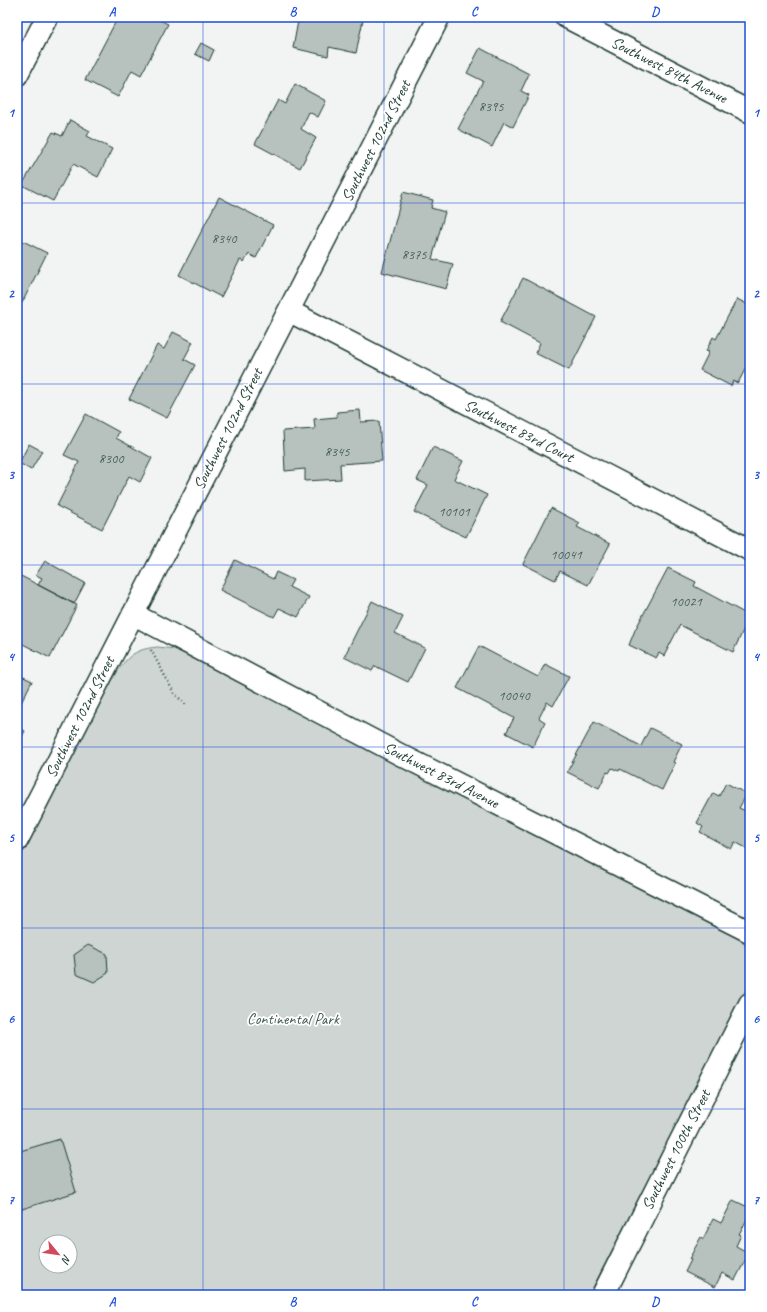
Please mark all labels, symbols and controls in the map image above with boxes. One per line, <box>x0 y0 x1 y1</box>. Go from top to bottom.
text: A <box>109 4 117 20</box>
text: B <box>290 4 298 20</box>
text: C <box>471 4 479 20</box>
text: D <box>651 4 660 20</box>
street label: Southwest 84th Avenue <box>608 32 732 109</box>
street label: Southwest 102nd Street <box>337 76 416 205</box>
house number: 8395 <box>478 98 504 115</box>
text: 1 <box>8 105 16 121</box>
text: 1 <box>753 105 761 121</box>
house number: 8340 <box>211 230 238 247</box>
house number: 8375 <box>401 246 427 263</box>
text: 2 <box>8 286 15 302</box>
text: 2 <box>753 286 760 302</box>
street label: Southwest 102nd Street <box>189 364 268 493</box>
street label: Southwest 83rd Court <box>461 395 579 468</box>
house number: 8345 <box>324 443 350 460</box>
house number: 8300 <box>98 450 125 467</box>
text: 3 <box>8 467 15 483</box>
text: 3 <box>753 467 760 483</box>
house number: 10101 <box>438 503 470 520</box>
house number: 10041 <box>550 546 582 563</box>
house number: 10021 <box>670 593 702 610</box>
text: 4 <box>8 649 16 665</box>
text: 4 <box>753 649 761 665</box>
street label: Southwest 102nd Street <box>41 652 120 781</box>
house number: 10040 <box>498 687 531 704</box>
street label: Southwest 83rd Avenue <box>380 737 504 814</box>
text: 5 <box>8 830 15 846</box>
text: 5 <box>753 830 760 846</box>
park label: Continental Park <box>247 1009 340 1029</box>
text: 6 <box>8 1011 15 1027</box>
text: 6 <box>753 1011 760 1027</box>
street label: Southwest 100th Street <box>637 1085 716 1214</box>
text: 7 <box>8 1192 15 1208</box>
text: 7 <box>753 1192 760 1208</box>
north arrow <box>38 1234 78 1274</box>
text: N <box>58 1252 75 1267</box>
text: A <box>109 1294 117 1310</box>
text: B <box>290 1294 298 1310</box>
text: C <box>471 1294 479 1310</box>
text: D <box>651 1294 660 1310</box>

